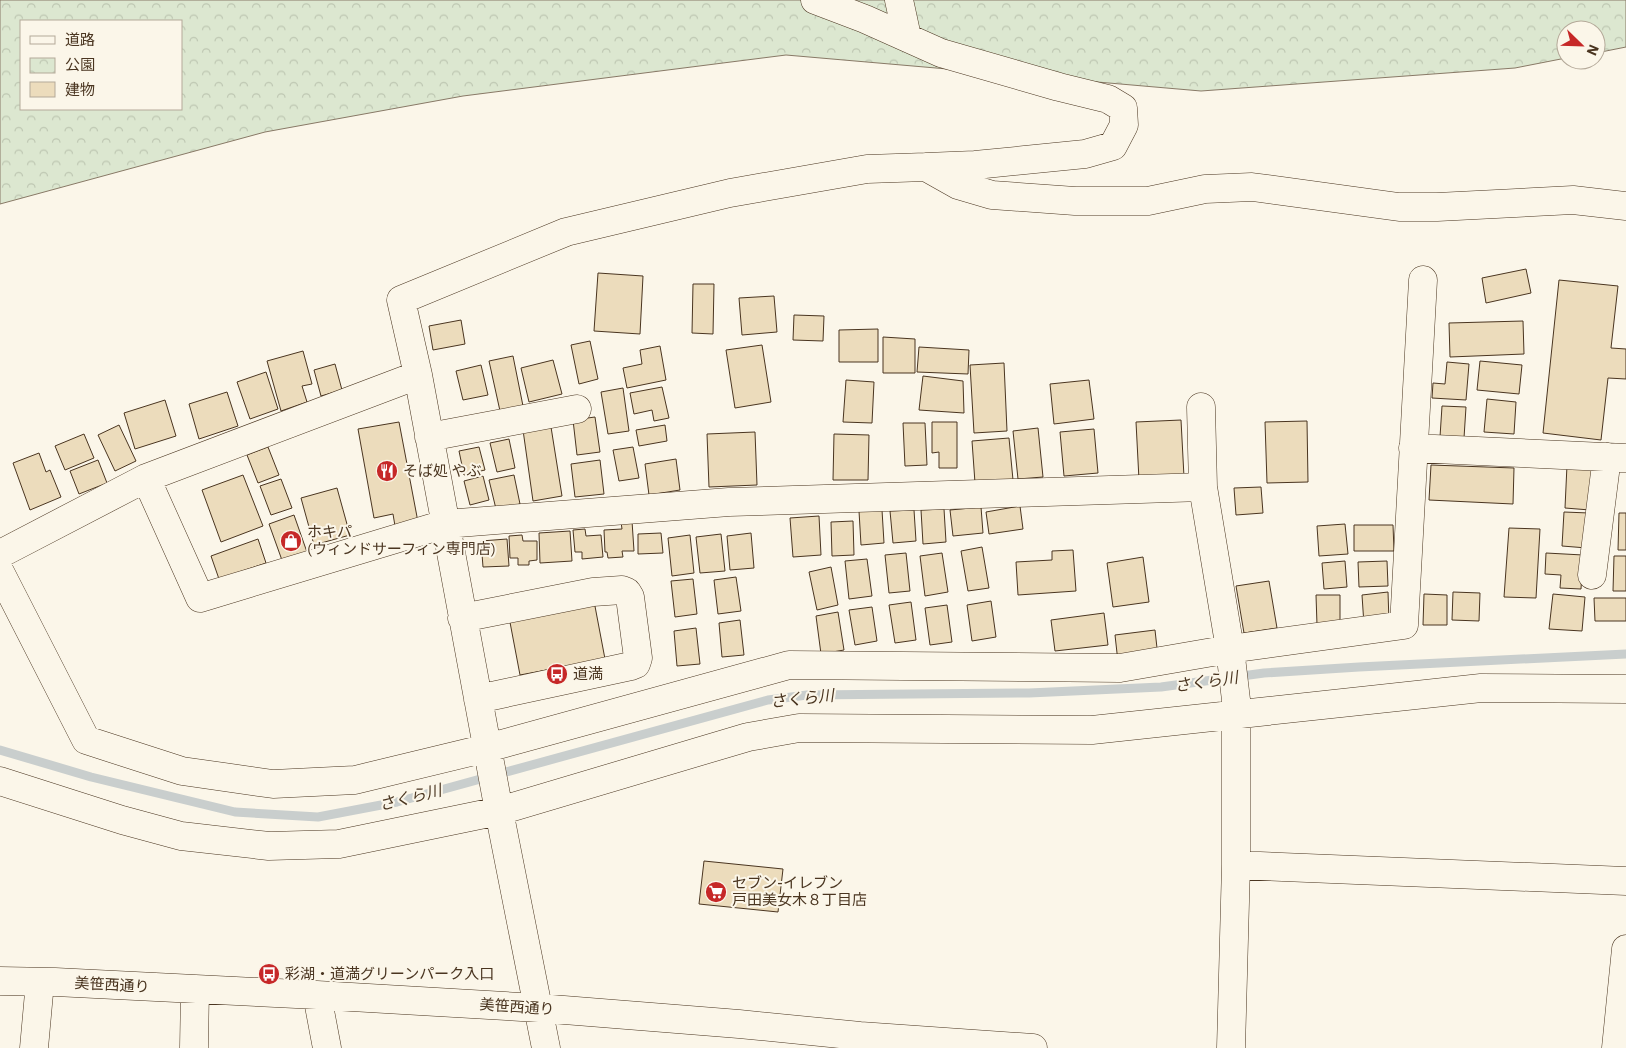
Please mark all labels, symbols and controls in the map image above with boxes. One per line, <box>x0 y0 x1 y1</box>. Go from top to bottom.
legend <box>20 20 182 110</box>
north arrow <box>1556 20 1606 70</box>
text: 道路 <box>65 30 95 49</box>
text: N <box>1583 42 1603 58</box>
text: 公園 <box>65 55 95 74</box>
text: 建物 <box>65 80 95 99</box>
restaurant icon: そば処 やぶ <box>375 459 399 483</box>
place label: そば処 やぶ <box>403 461 482 480</box>
place label: ホキパ (ウィンドサーフィン専門店) <box>307 522 496 558</box>
shop icon: ホキパ (ウィンドサーフィン専門店) <box>279 529 303 553</box>
bus stop icon: 道満 <box>545 662 569 686</box>
place label: 道満 <box>573 664 603 683</box>
water label: さくら川 <box>1173 666 1241 695</box>
water label: さくら川 <box>769 685 837 711</box>
water label: さくら川 <box>377 779 445 814</box>
place label: セブン-イレブン 戸田美女木８丁目店 <box>732 873 867 909</box>
supermarket icon: セブン-イレブン 戸田美女木８丁目店 <box>704 880 728 904</box>
bus stop icon: 彩湖・道満グリーンパーク入口 <box>257 962 281 986</box>
place label: 彩湖・道満グリーンパーク入口 <box>285 964 494 983</box>
street label: 美笹西通り <box>74 973 150 996</box>
street label: 美笹西通り <box>479 994 555 1019</box>

